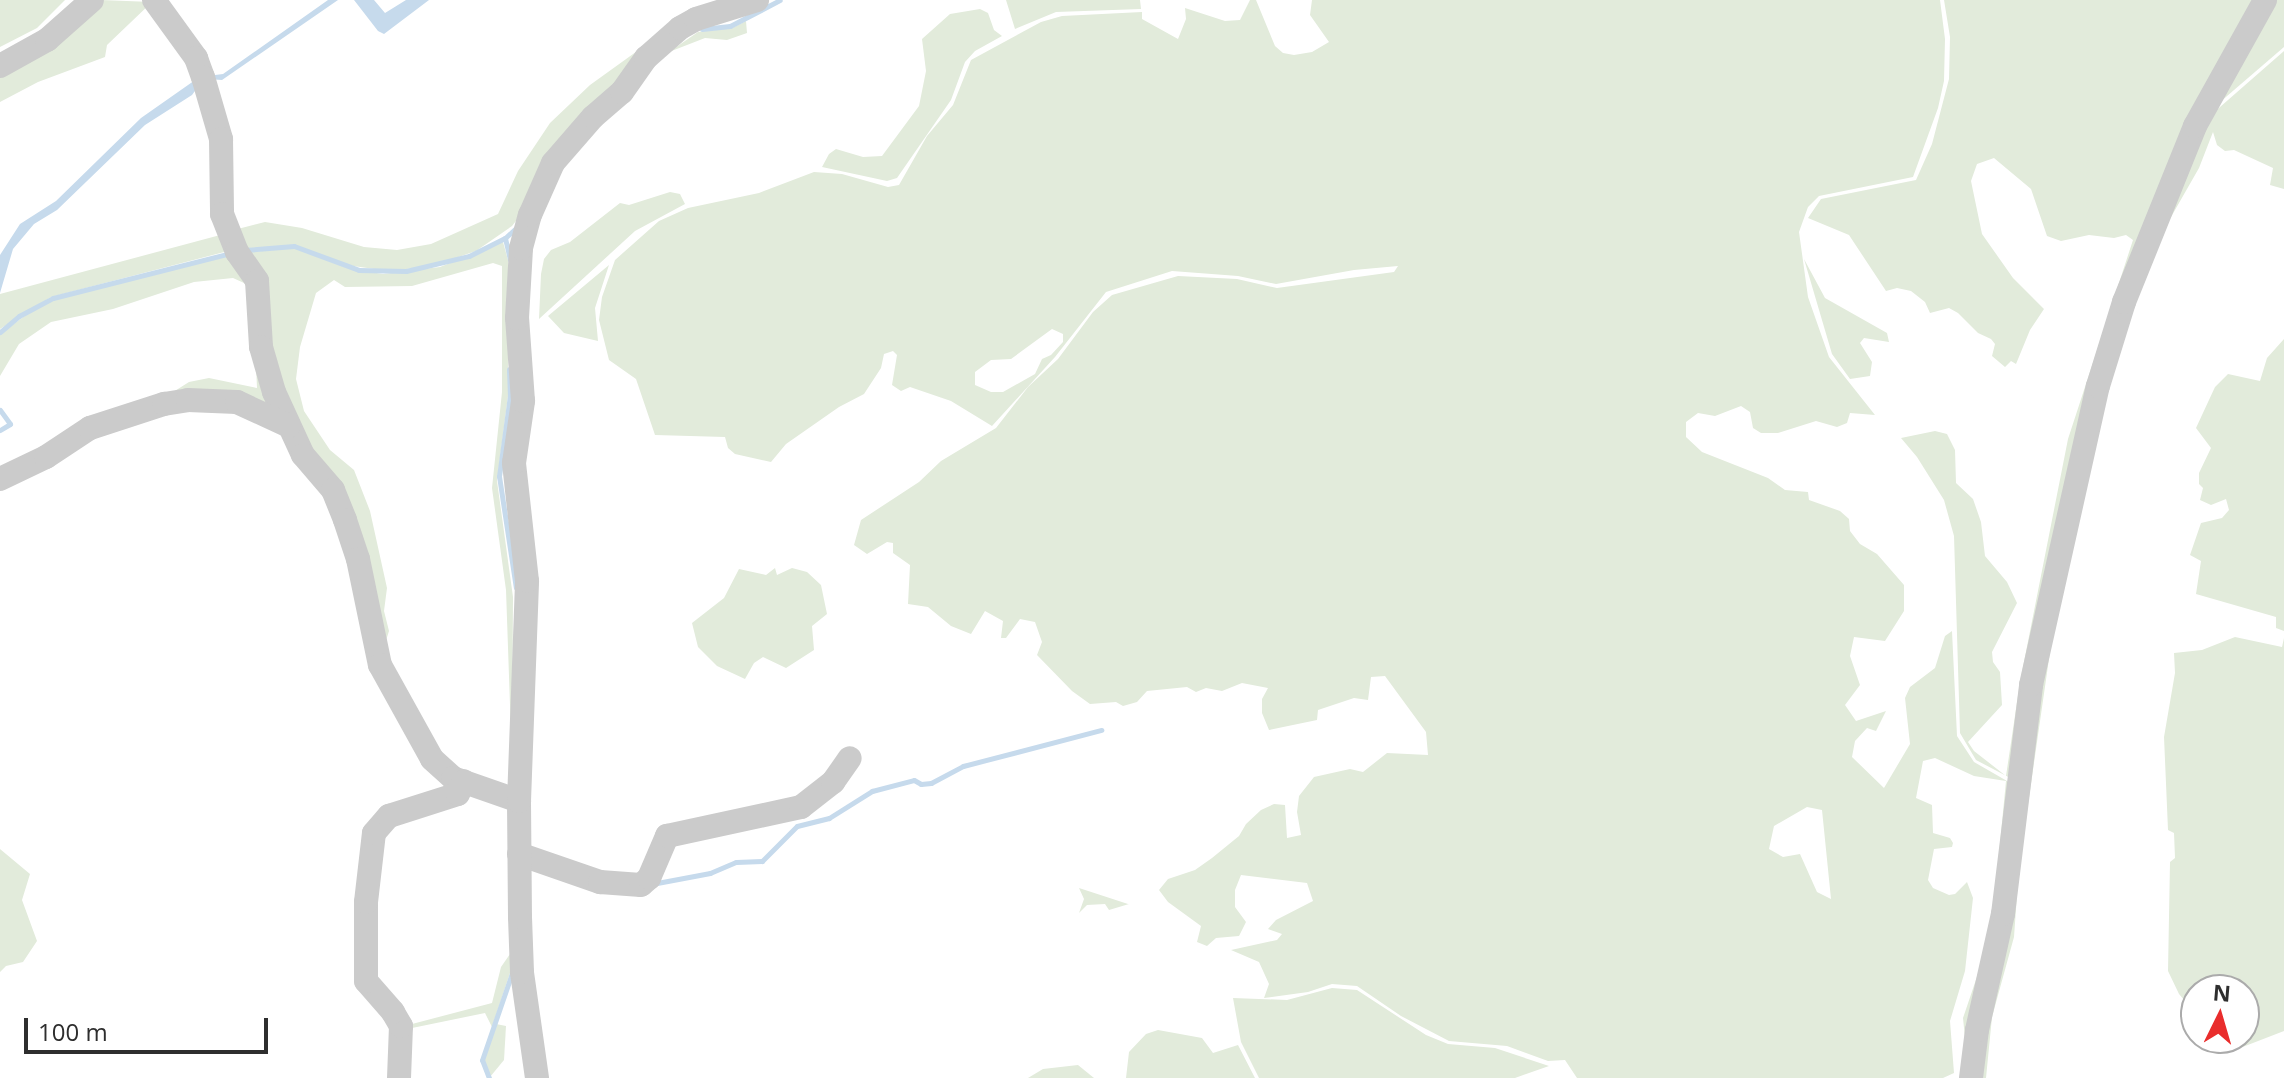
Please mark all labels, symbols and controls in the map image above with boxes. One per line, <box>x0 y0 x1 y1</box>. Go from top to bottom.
north arrow <box>2180 974 2260 1054</box>
text: N <box>2212 976 2232 1008</box>
scale bar <box>28 1002 272 1052</box>
text: 100 m <box>38 1015 108 1048</box>

